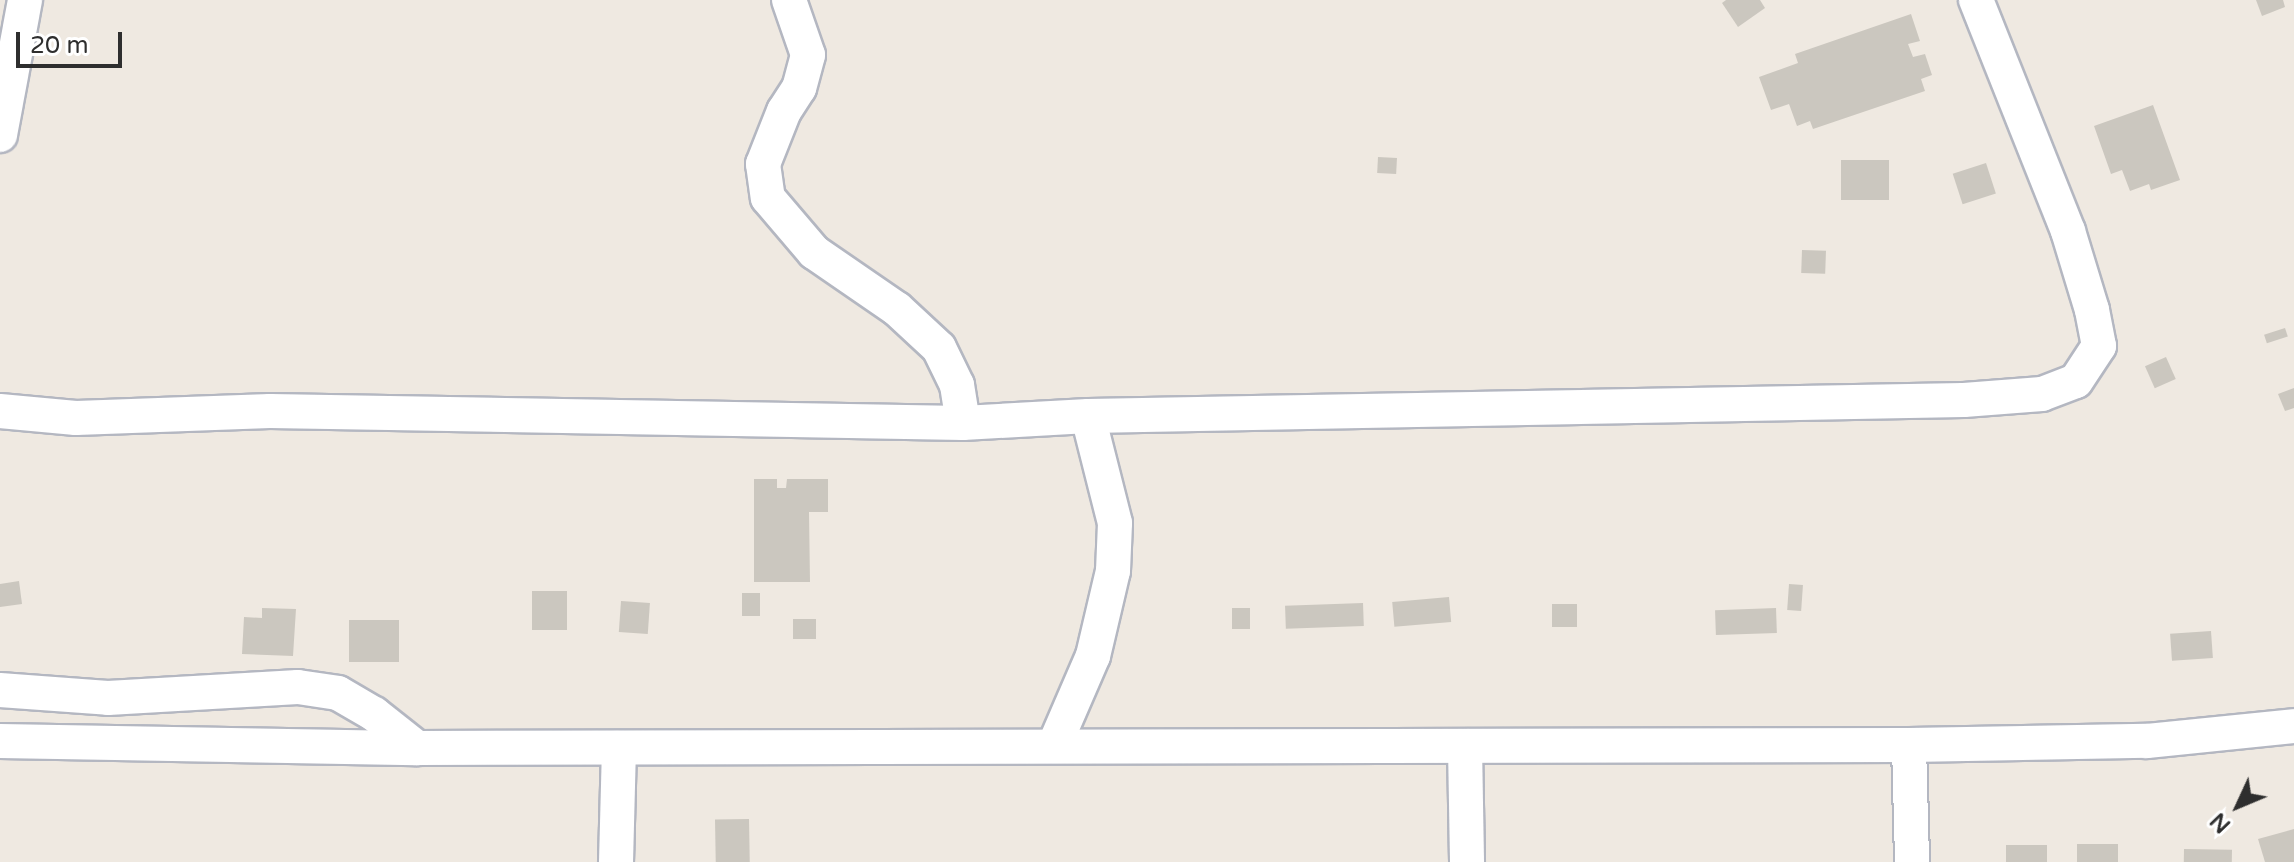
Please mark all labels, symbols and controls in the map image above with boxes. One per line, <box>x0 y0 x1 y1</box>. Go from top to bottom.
scale bar <box>20 16 126 66</box>
text: 20 m <box>30 31 88 60</box>
north arrow <box>2198 766 2278 846</box>
text: N <box>2205 807 2236 838</box>

